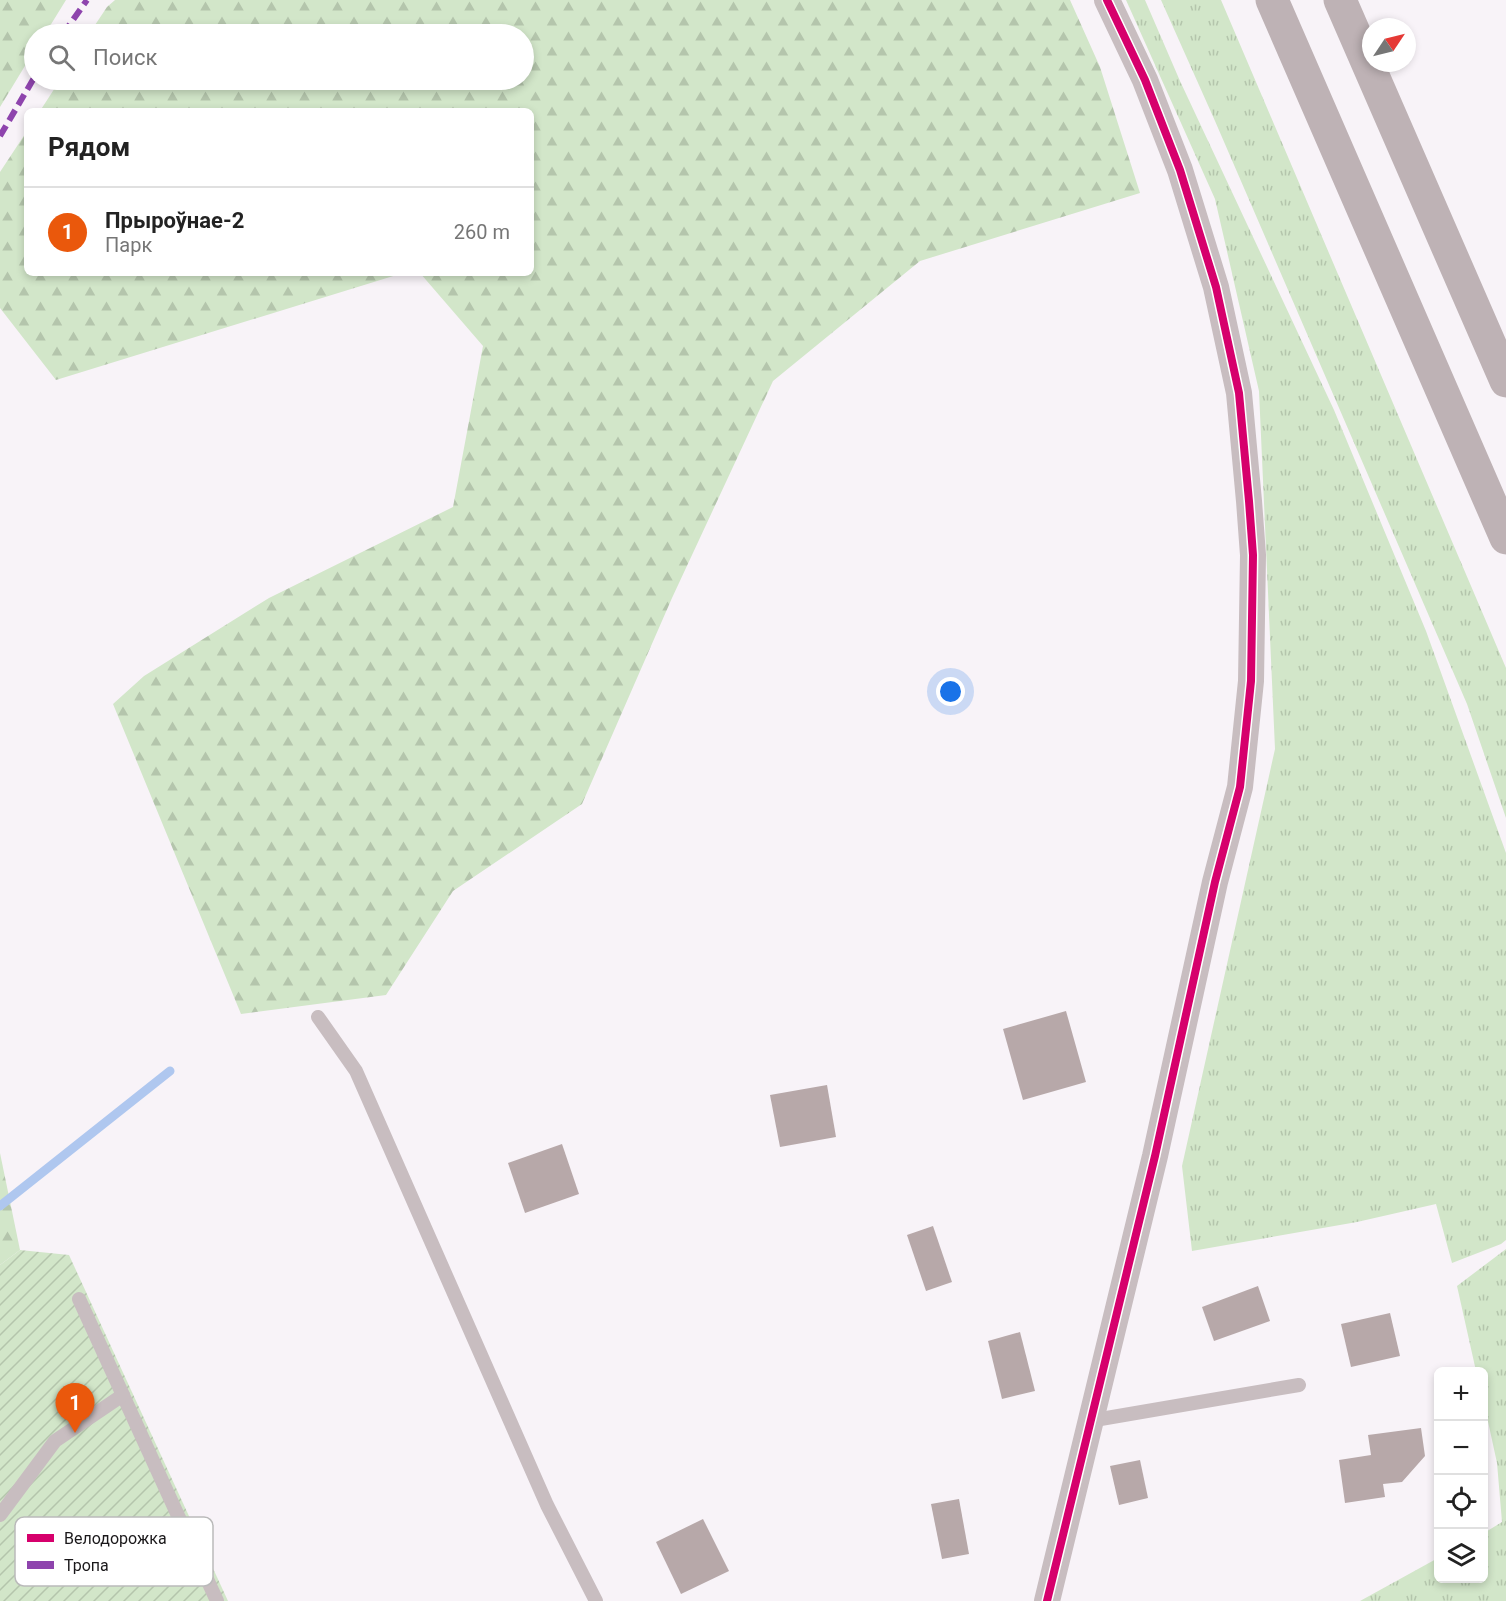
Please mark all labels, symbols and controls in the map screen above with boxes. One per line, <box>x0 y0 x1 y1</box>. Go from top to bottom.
north arrow <box>1362 18 1416 72</box>
search box <box>24 24 534 90</box>
icon: search <box>45 41 78 74</box>
text: Поиск <box>93 45 157 70</box>
text: Рядом <box>48 132 130 162</box>
text: Прыроўнае-2 <box>105 208 244 233</box>
text: 1 <box>62 220 73 244</box>
text: 260 m <box>454 220 510 244</box>
text: Парк <box>105 233 152 257</box>
your location <box>936 677 965 706</box>
map controls <box>1434 1367 1488 1583</box>
button: + <box>1434 1367 1488 1421</box>
pin: 1 <box>56 1384 94 1433</box>
button: − <box>1434 1421 1488 1475</box>
button: locate <box>1434 1475 1488 1529</box>
legend <box>15 1517 213 1586</box>
text: Велодорожка <box>64 1529 167 1548</box>
button: layers <box>1434 1529 1488 1583</box>
text: Тропа <box>64 1556 109 1575</box>

